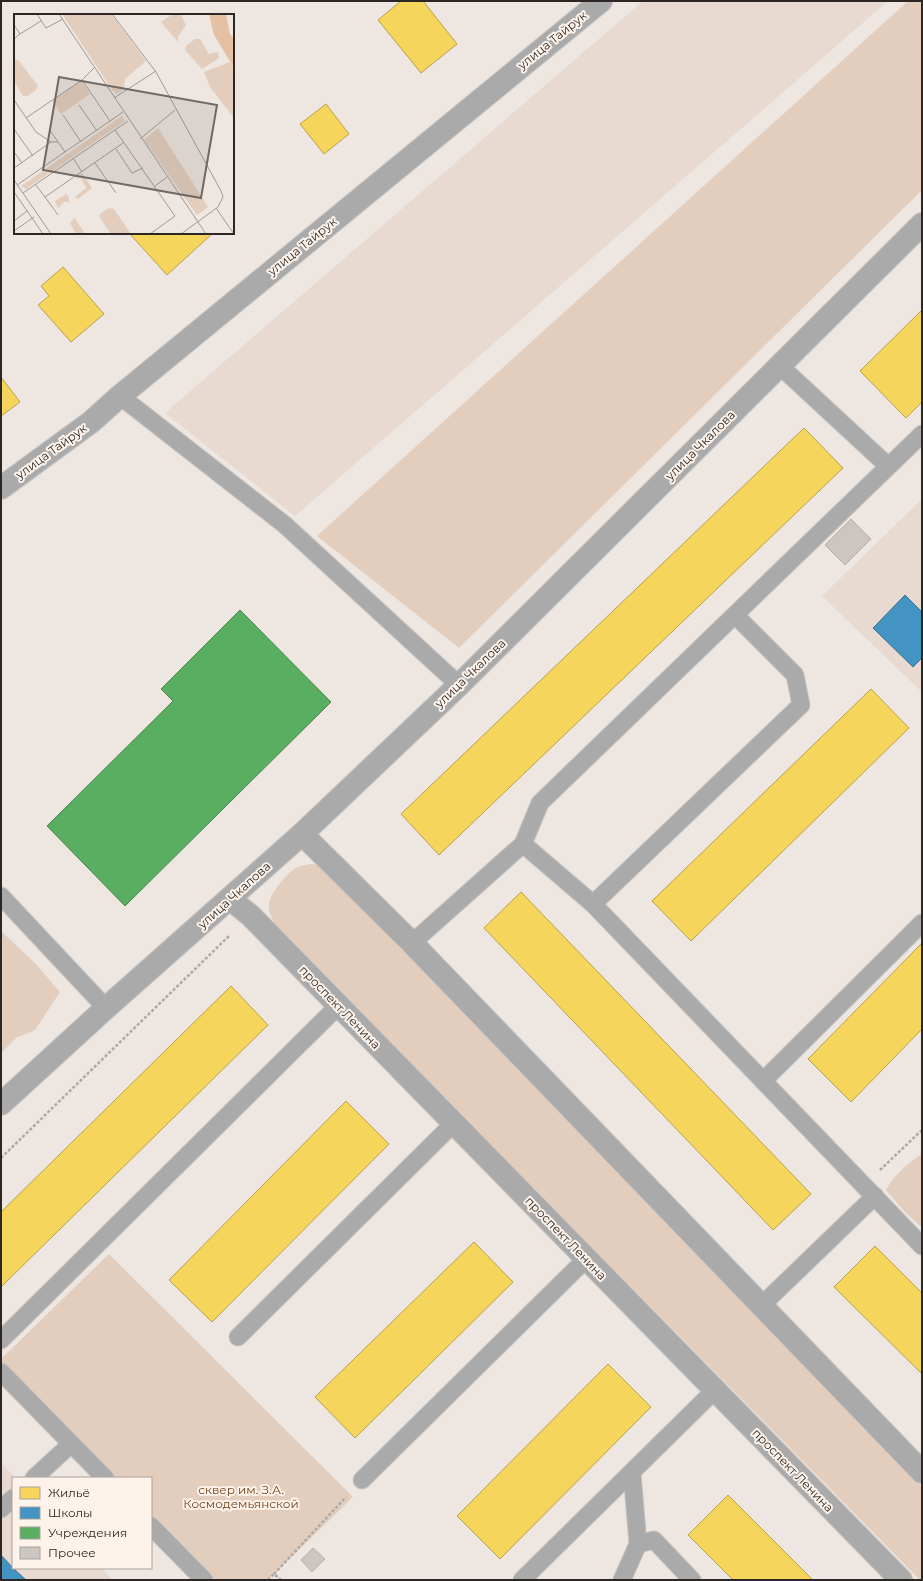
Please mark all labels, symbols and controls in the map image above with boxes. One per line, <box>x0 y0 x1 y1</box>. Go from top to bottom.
street label: улица Тайрук <box>514 8 589 73</box>
inset map <box>14 14 234 234</box>
street label: улица Тайрук <box>264 214 339 279</box>
street label: улица Чкалова <box>661 407 738 484</box>
street label: улица Тайрук <box>12 420 90 482</box>
street label: улица Чкалова <box>431 635 508 711</box>
street label: улица Чкалова <box>194 858 273 932</box>
street label: проспект Ленина <box>296 962 384 1052</box>
street label: проспект Ленина <box>522 1193 610 1283</box>
street label: проспект Ленина <box>749 1425 837 1515</box>
legend <box>12 1477 152 1569</box>
park label: сквер им. З.А. Космодемьянской <box>183 1482 299 1511</box>
text: Жильё <box>48 1485 90 1500</box>
text: Школы <box>48 1505 93 1520</box>
text: Учреждения <box>48 1525 127 1540</box>
text: Прочее <box>48 1545 96 1560</box>

